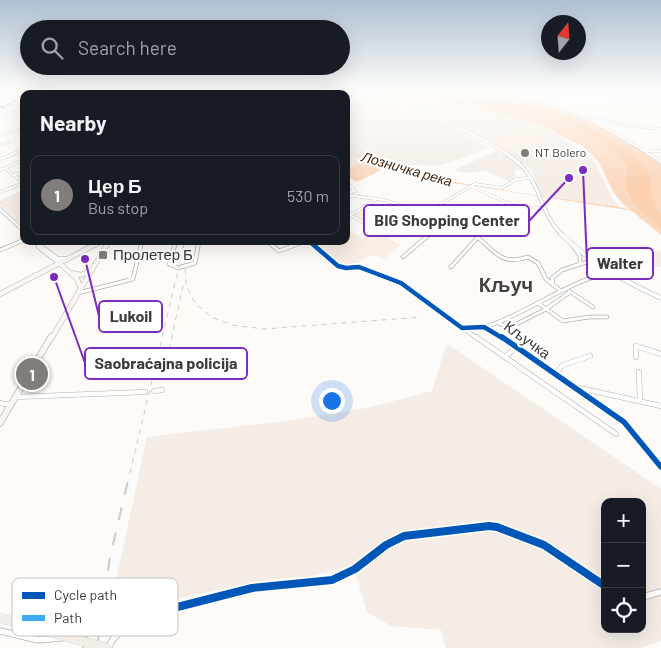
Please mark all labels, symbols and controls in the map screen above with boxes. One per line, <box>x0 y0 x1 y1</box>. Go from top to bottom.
north arrow <box>541 15 586 60</box>
search box <box>20 20 350 75</box>
icon: search <box>38 34 66 62</box>
text: Search here <box>78 36 177 59</box>
text: Nearby <box>40 110 106 135</box>
place label: NT Bolero <box>535 145 586 159</box>
water label: Лозничка река <box>359 147 455 190</box>
marker: NT Bolero <box>519 147 531 159</box>
text: Цер Б <box>88 174 142 197</box>
text: 1 <box>54 186 60 205</box>
text: 530 m <box>287 186 329 205</box>
text: Bus stop <box>88 198 148 217</box>
callout: BIG Shopping Center <box>364 205 529 236</box>
text: BIG Shopping Center <box>374 210 520 229</box>
place label: Пролетер Б <box>113 245 193 263</box>
callout: Walter <box>587 248 653 279</box>
marker: Пролетер Б <box>97 249 109 261</box>
text: Walter <box>597 253 643 272</box>
district label: Кључ <box>479 272 533 296</box>
callout: Lukoil <box>99 301 162 332</box>
text: Lukoil <box>110 306 152 325</box>
street label: Кључка <box>501 316 555 362</box>
callout: Saobraćajna policija <box>85 348 247 379</box>
text: Saobraćajna policija <box>95 353 237 372</box>
pin: 1 <box>16 355 48 393</box>
your location <box>319 388 345 414</box>
map controls <box>601 498 646 633</box>
button: + <box>601 498 646 543</box>
button: − <box>601 543 646 588</box>
legend <box>12 578 178 636</box>
text: Cycle path <box>54 586 117 603</box>
button: locate <box>601 588 646 633</box>
text: Path <box>54 609 82 626</box>

